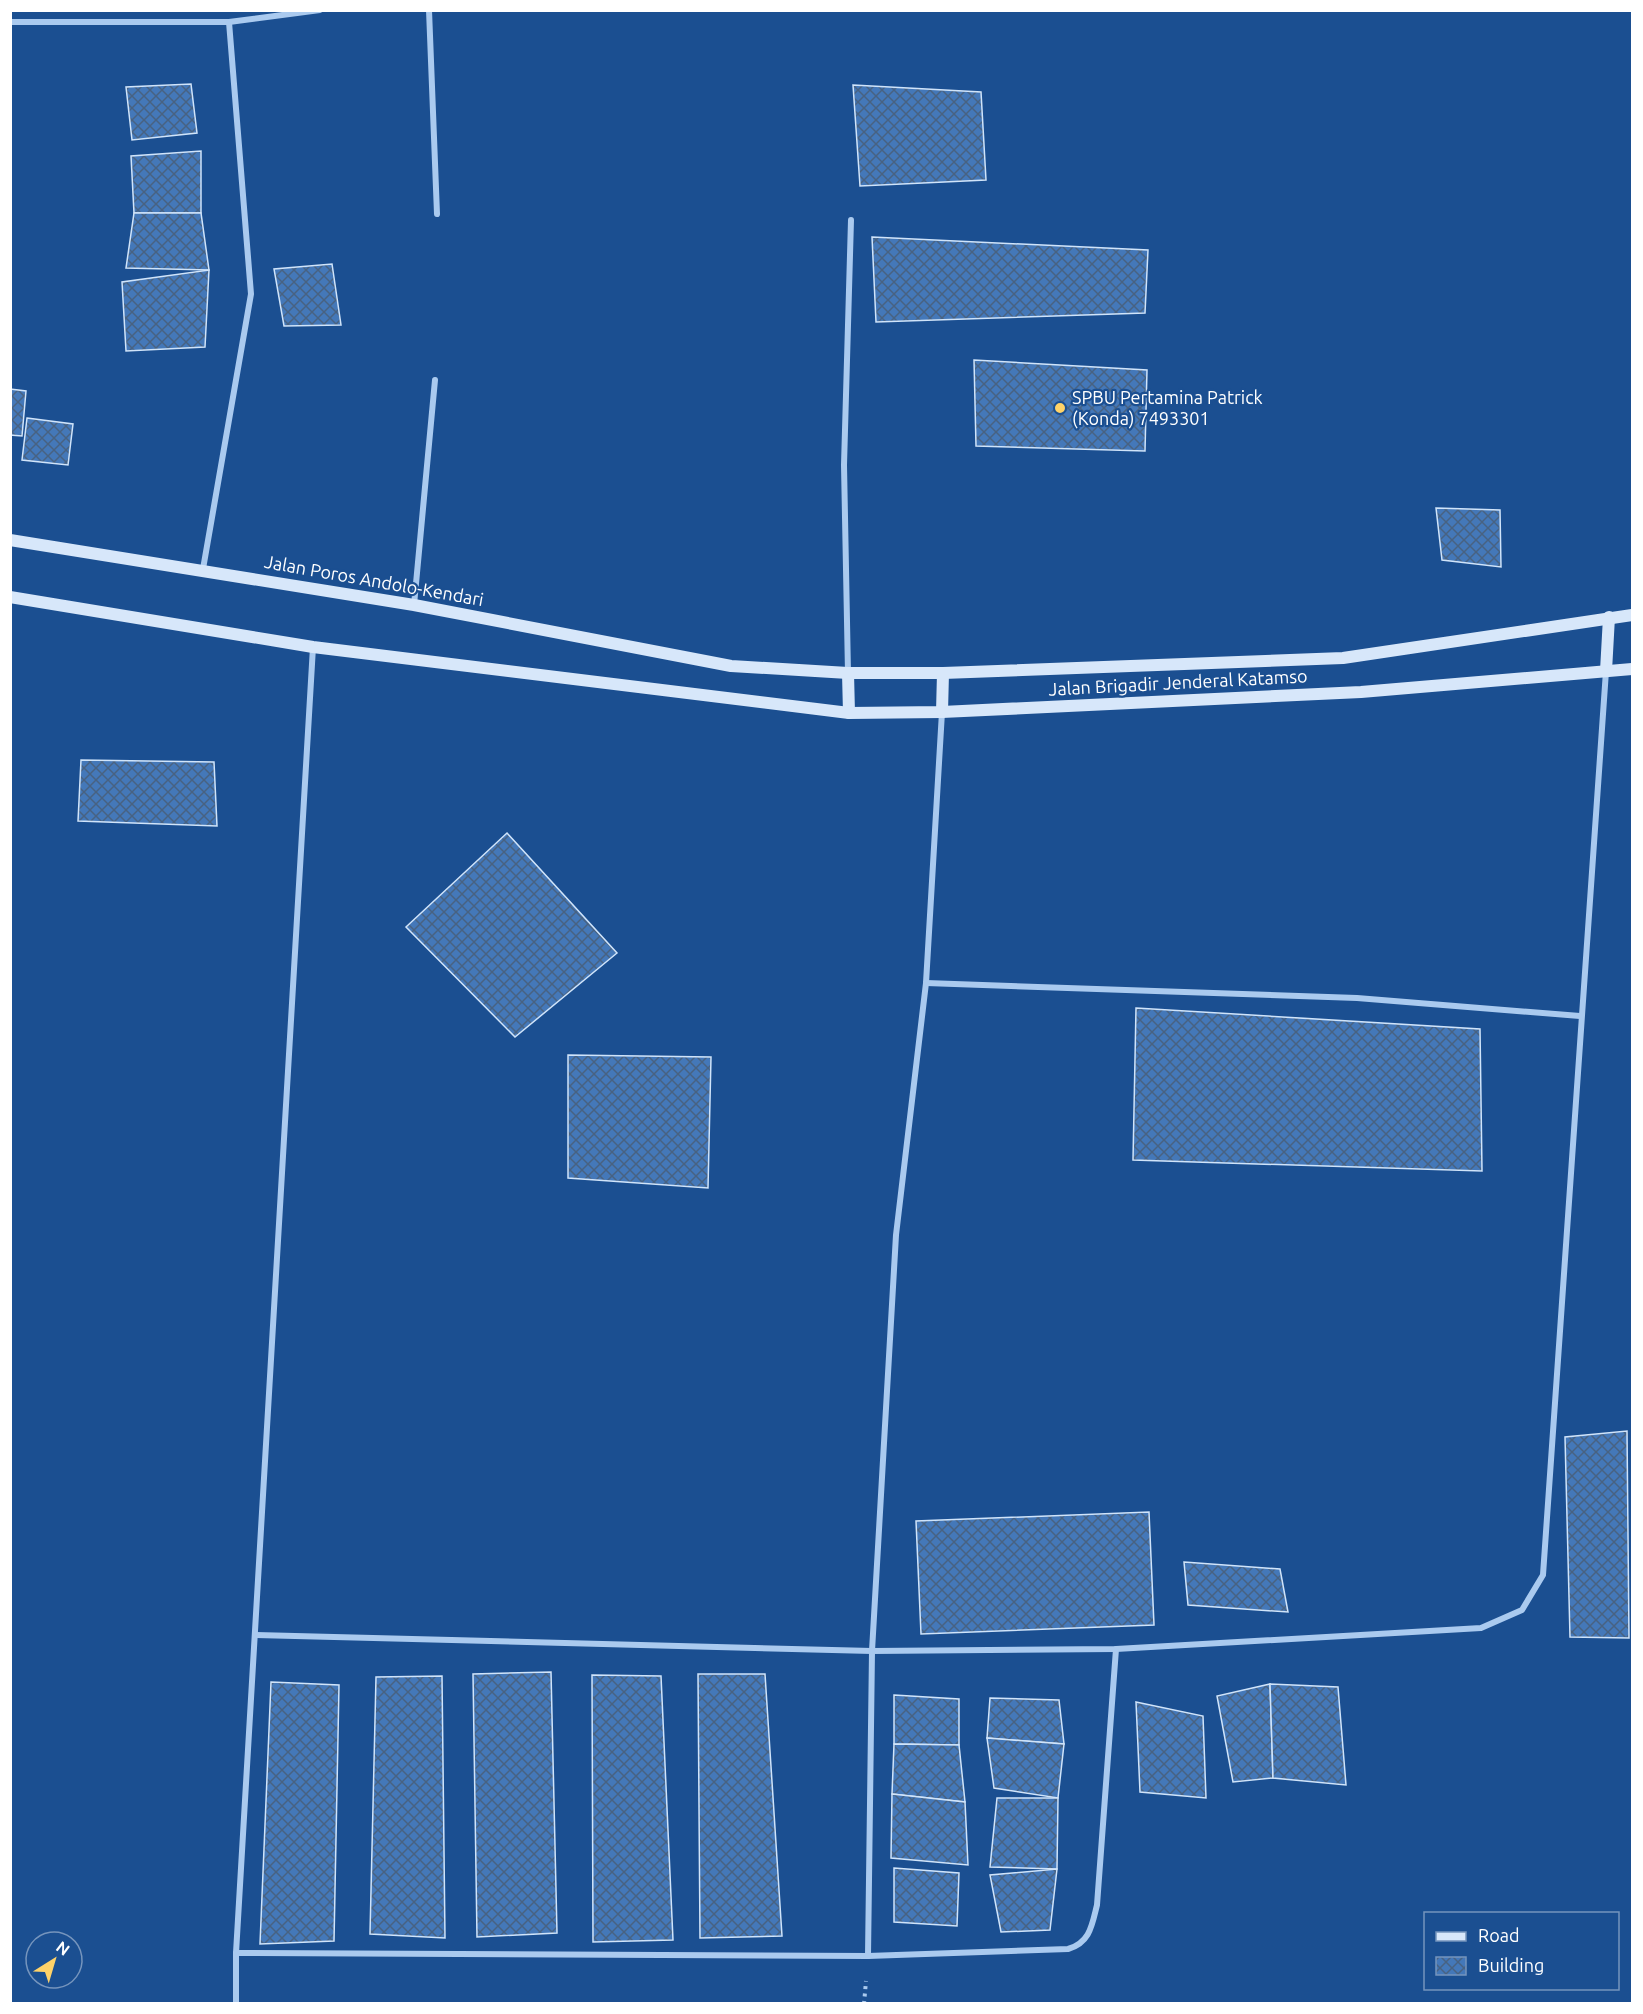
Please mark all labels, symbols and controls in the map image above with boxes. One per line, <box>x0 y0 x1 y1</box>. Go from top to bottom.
place label: SPBU Pertamina Patrick (Konda) 7493301 <box>1072 387 1263 429</box>
marker: SPBU Pertamina Patrick (Konda) 7493301 <box>1053 401 1067 415</box>
street label: Jalan Poros Andolo-Kendari <box>263 551 485 609</box>
street label: Jalan Brigadir Jenderal Katamso <box>1048 665 1308 699</box>
legend <box>1424 1912 1619 1990</box>
text: Road <box>1478 1925 1520 1945</box>
north arrow <box>24 1930 84 1990</box>
text: N <box>53 1937 73 1959</box>
text: Building <box>1478 1955 1544 1975</box>

